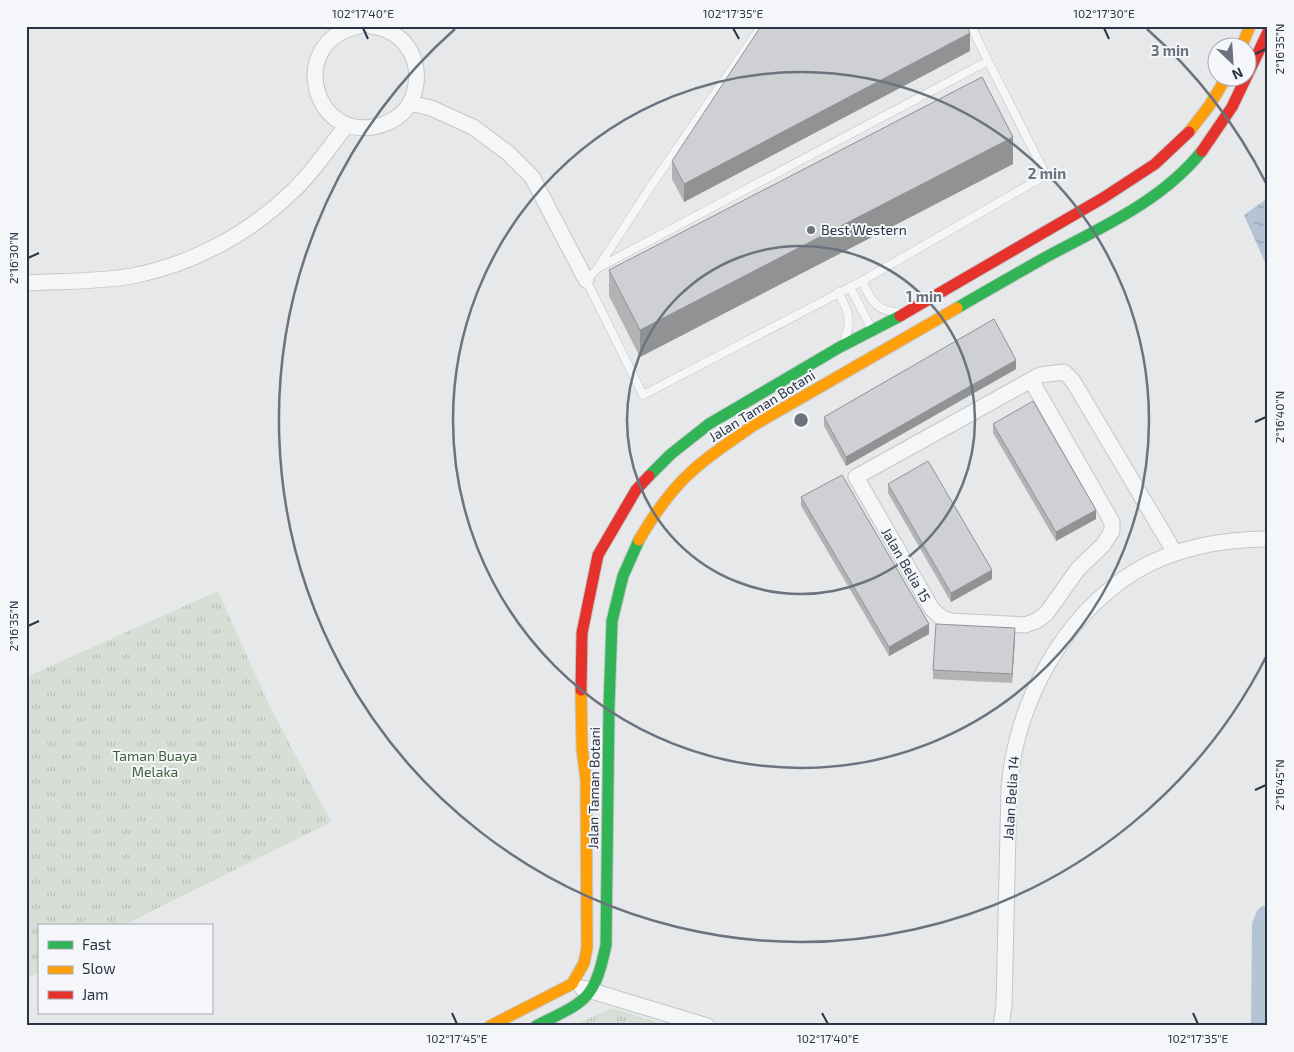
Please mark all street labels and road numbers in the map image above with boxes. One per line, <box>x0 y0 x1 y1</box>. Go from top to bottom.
street label: Jalan Taman Botani <box>705 366 818 445</box>
street label: Jalan Belia 15 <box>878 524 935 605</box>
street label: Jalan Taman Botani <box>584 727 603 849</box>
street label: Jalan Belia 14 <box>999 755 1022 841</box>

